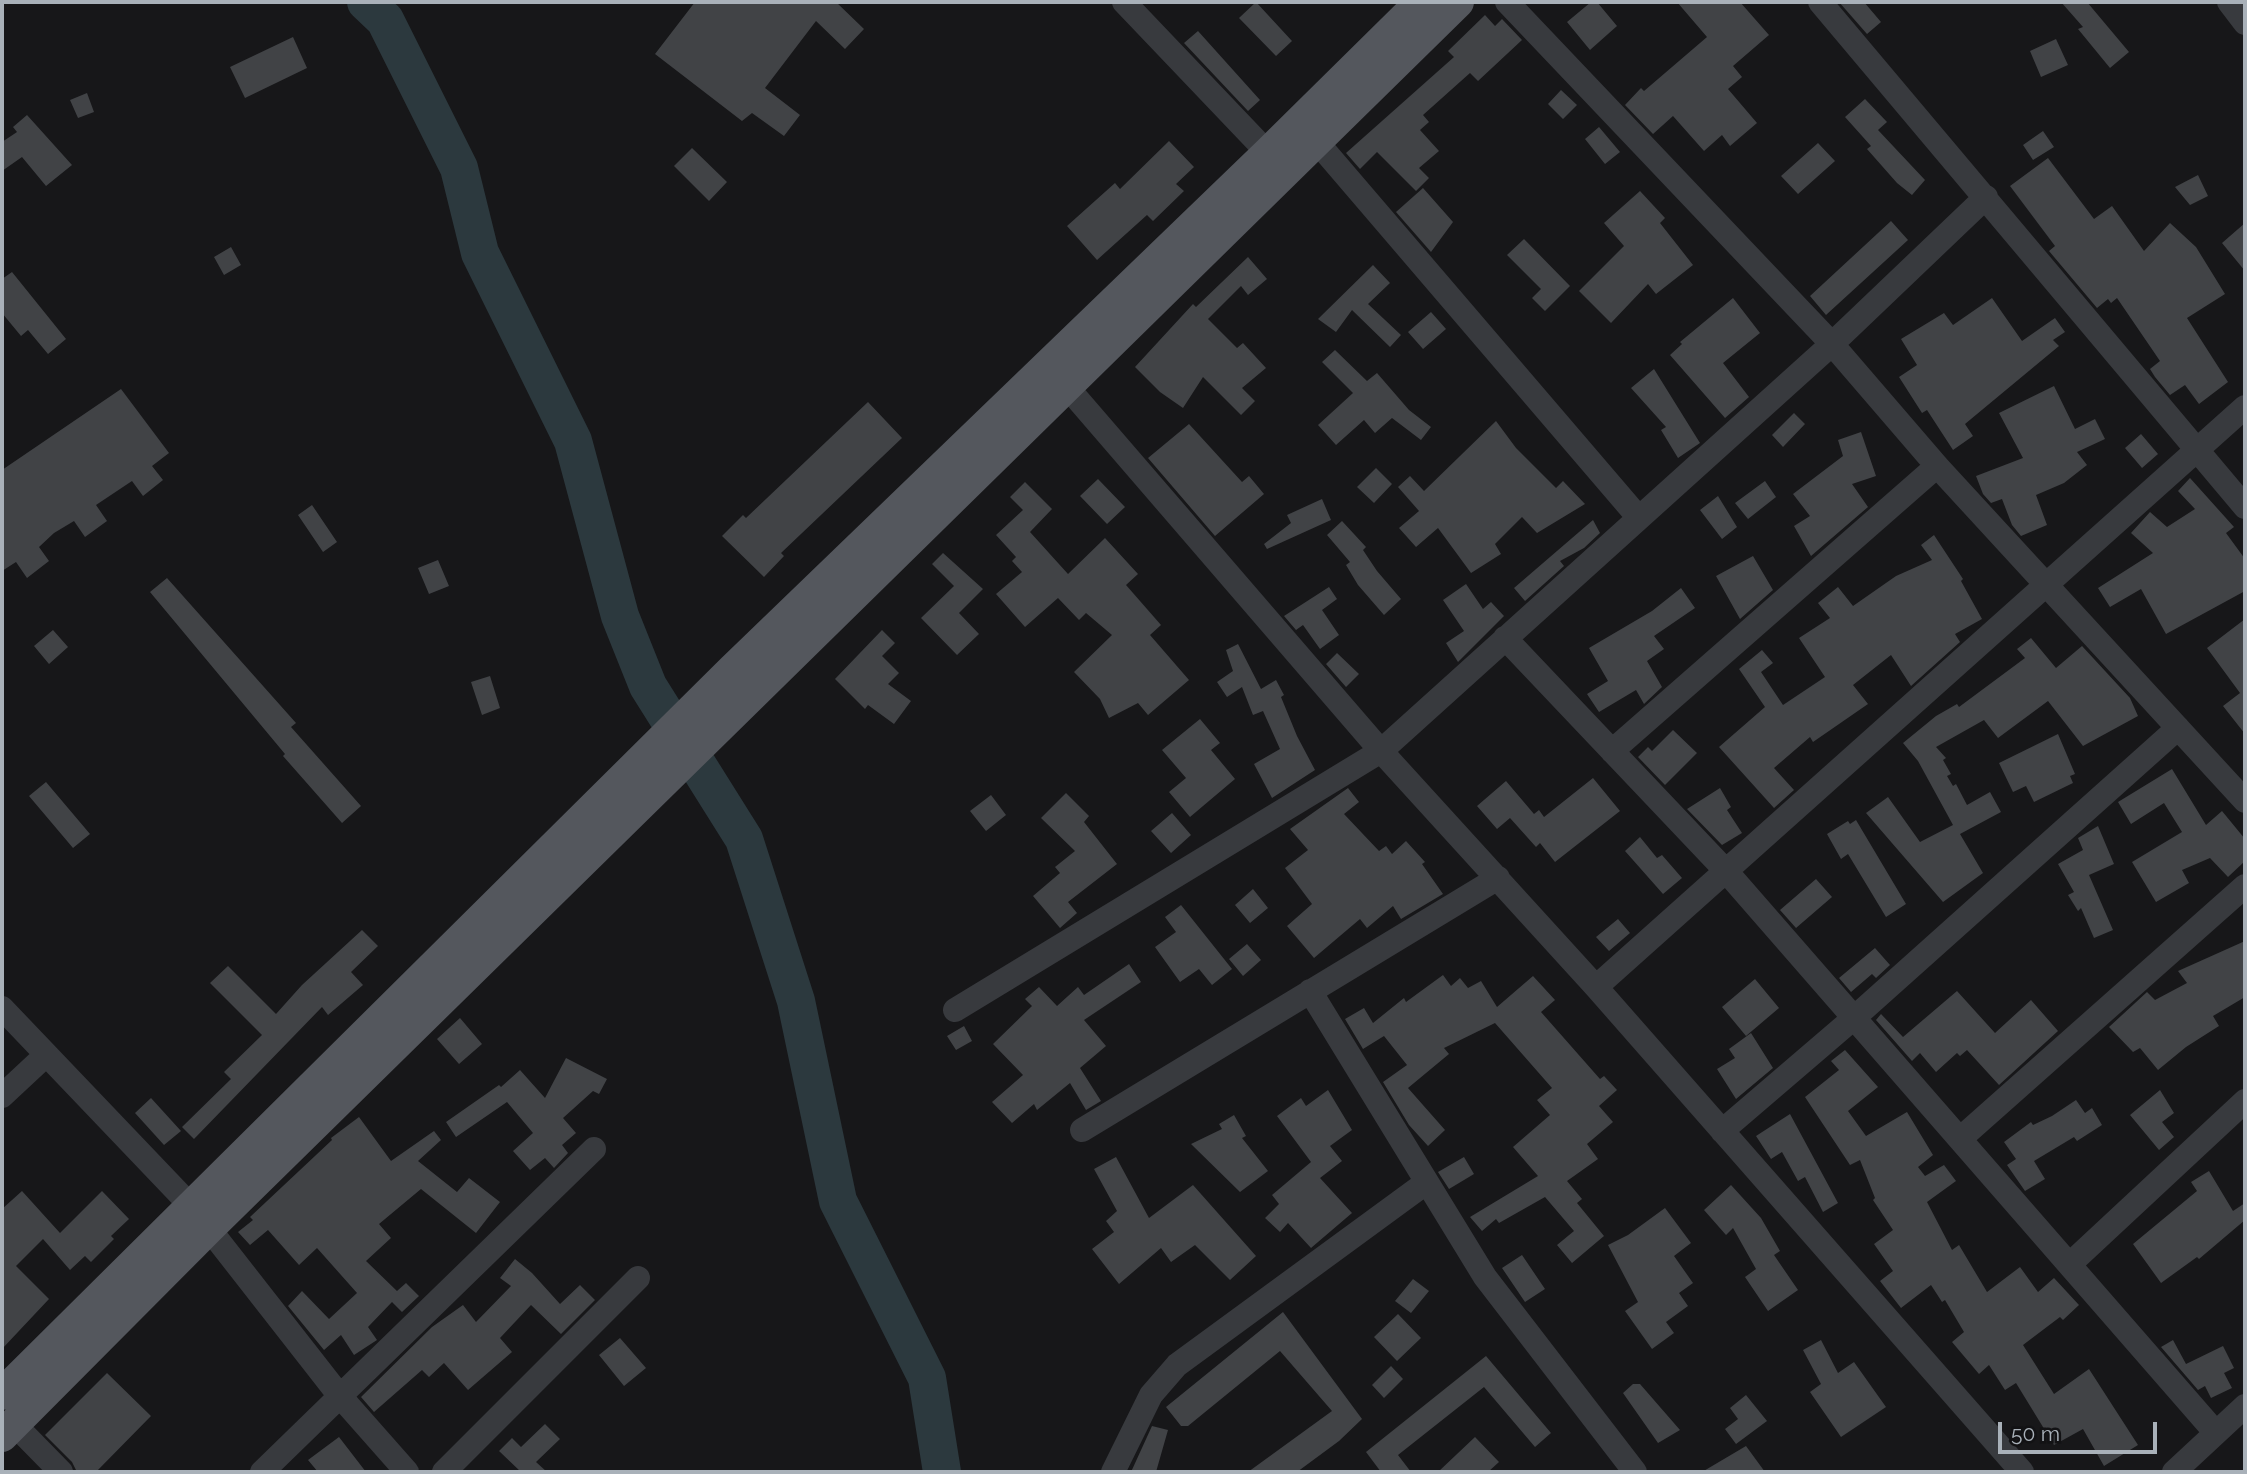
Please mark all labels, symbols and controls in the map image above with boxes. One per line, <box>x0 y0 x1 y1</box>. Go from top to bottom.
scale bar <box>2002 1408 2161 1452</box>
text: 50 m <box>2011 1421 2060 1446</box>

